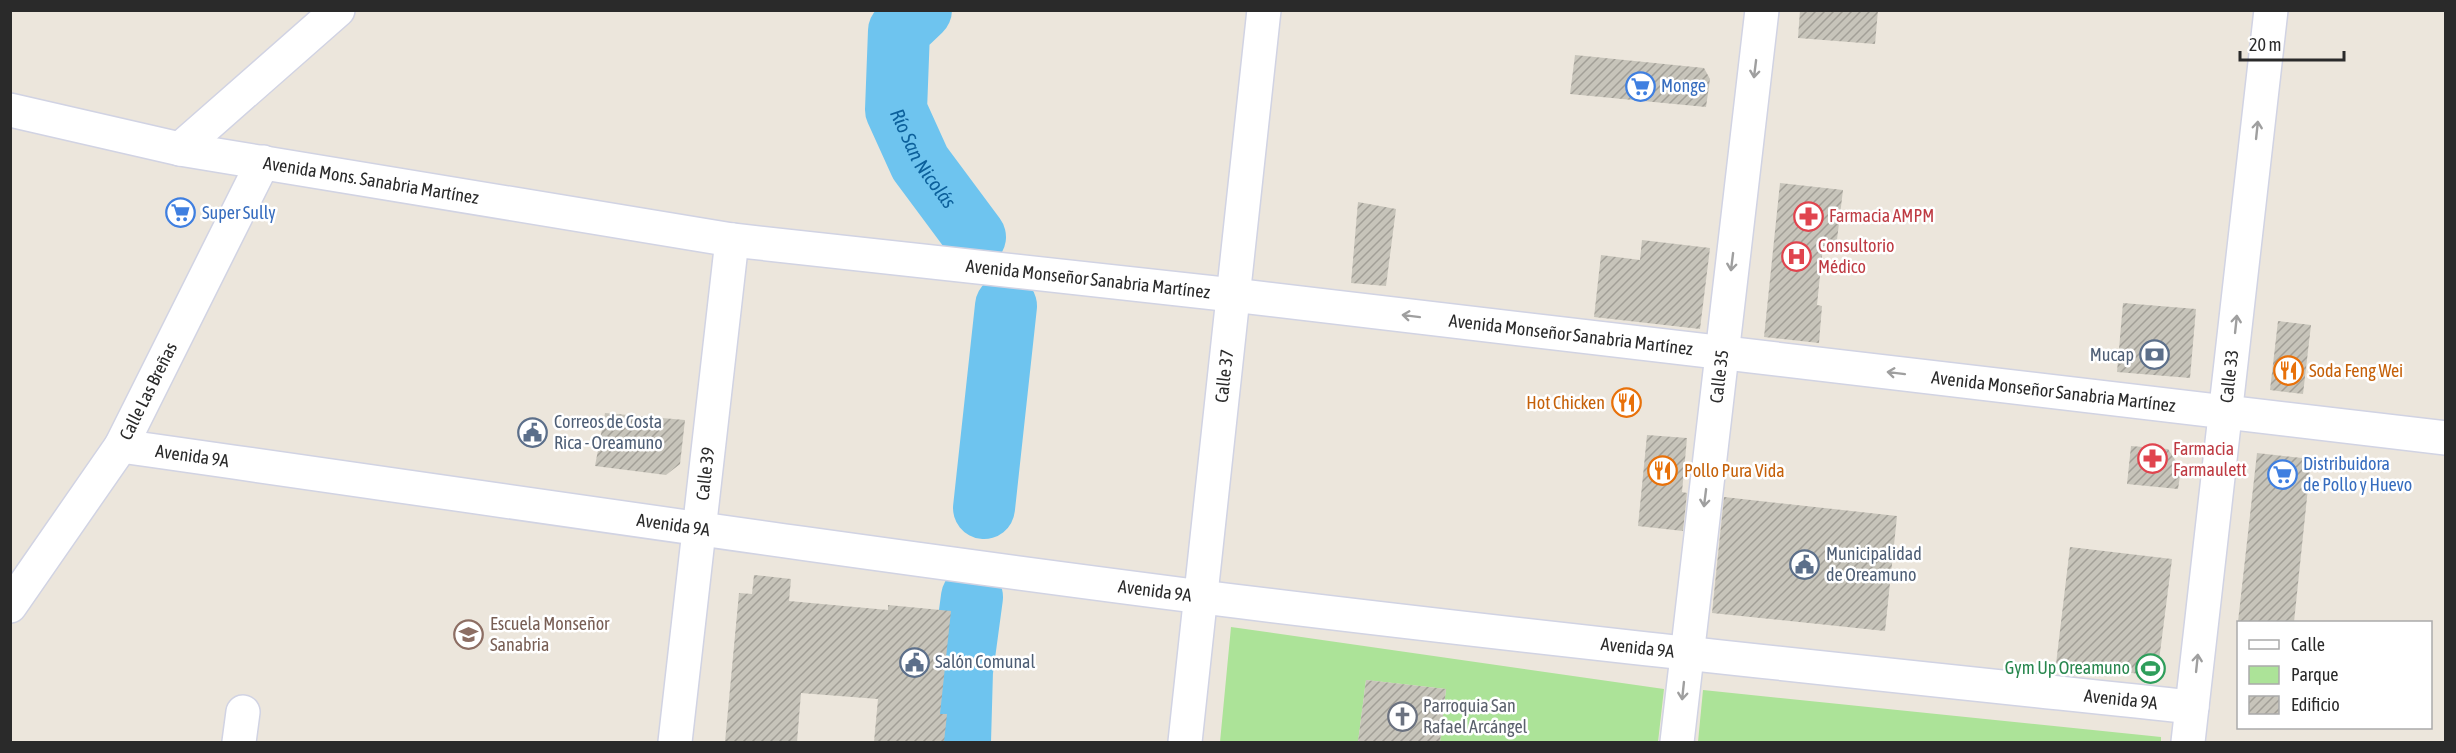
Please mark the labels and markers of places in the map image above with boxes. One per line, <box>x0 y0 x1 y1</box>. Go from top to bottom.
supermarket icon: Monge <box>1624 70 1656 102</box>
place label: Monge <box>1661 75 1706 96</box>
supermarket icon: Super Sully <box>165 197 197 229</box>
pharmacy icon: Farmacia AMPM <box>1792 200 1824 232</box>
place label: Super Sully <box>202 202 276 223</box>
place label: Farmacia AMPM <box>1829 205 1934 226</box>
place label: Consultorio Médico <box>1818 235 1894 277</box>
hospital icon: Consultorio Médico <box>1781 240 1813 272</box>
bank icon: Mucap <box>2139 339 2171 371</box>
place label: Mucap <box>2090 344 2134 365</box>
restaurant icon: Soda Feng Wei <box>2272 355 2304 387</box>
place label: Soda Feng Wei <box>2309 360 2403 381</box>
restaurant icon: Hot Chicken <box>1610 387 1642 419</box>
place label: Hot Chicken <box>1526 392 1605 413</box>
place label: Correos de Costa Rica - Oreamuno <box>554 411 663 453</box>
public building icon: Correos de Costa Rica - Oreamuno <box>517 416 549 448</box>
place label: Farmacia Farmaulett <box>2173 438 2247 480</box>
pharmacy icon: Farmacia Farmaulett <box>2136 443 2168 475</box>
place label: Distribuidora de Pollo y Huevo <box>2303 453 2412 495</box>
restaurant icon: Pollo Pura Vida <box>1647 455 1679 487</box>
supermarket icon: Distribuidora de Pollo y Huevo <box>2266 458 2298 490</box>
place label: Pollo Pura Vida <box>1684 460 1785 481</box>
place label: Municipalidad de Oreamuno <box>1826 543 1922 585</box>
public building icon: Municipalidad de Oreamuno <box>1789 548 1821 580</box>
place label: Escuela Monseñor Sanabria <box>490 613 610 655</box>
school or university icon: Escuela Monseñor Sanabria <box>453 618 485 650</box>
public building icon: Salón Comunal <box>898 646 930 678</box>
place label: Salón Comunal <box>935 651 1035 672</box>
sports icon: Gym Up Oreamuno <box>2135 652 2167 684</box>
place label: Gym Up Oreamuno <box>2005 657 2130 678</box>
place label: Parroquia San Rafael Arcángel <box>1423 695 1528 737</box>
church icon: Parroquia San Rafael Arcángel <box>1386 700 1418 732</box>

